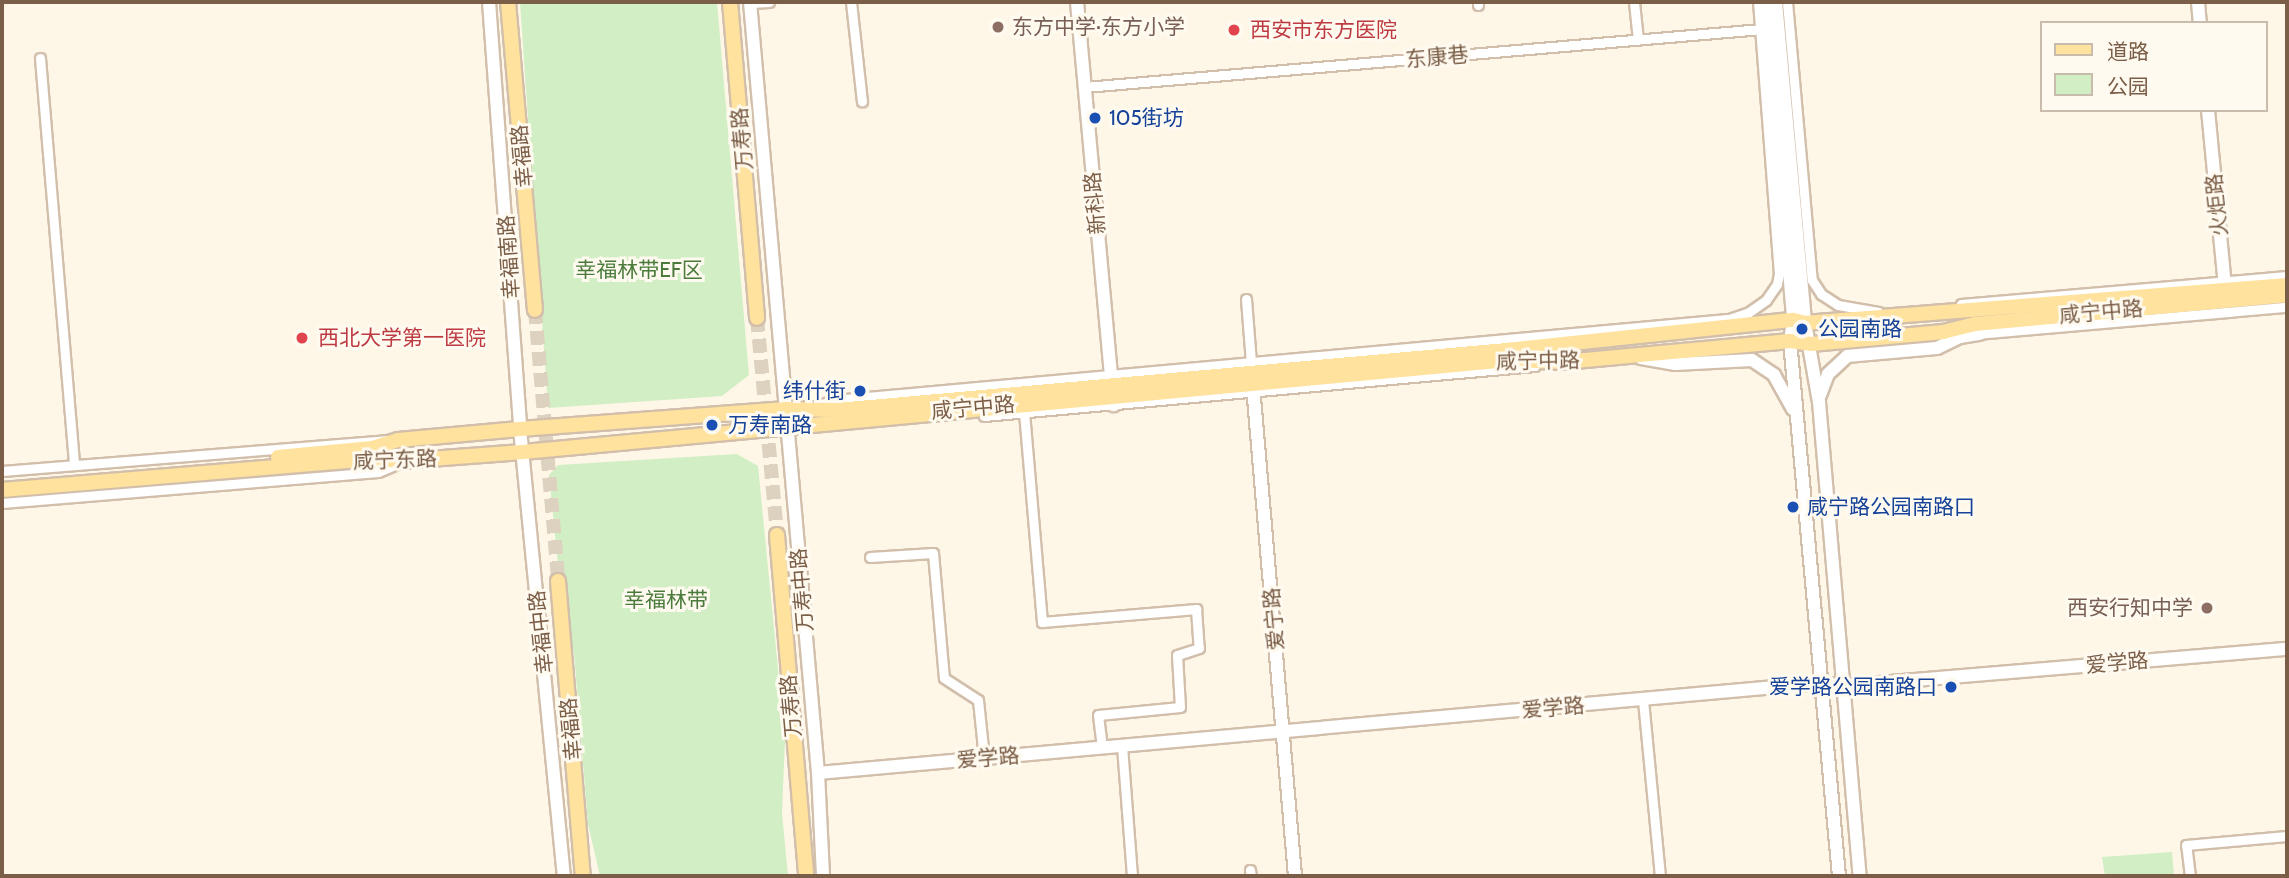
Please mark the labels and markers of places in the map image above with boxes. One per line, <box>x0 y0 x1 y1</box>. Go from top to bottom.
place label: 东方中学·东方小学 <box>1012 14 1185 40</box>
place label: 西安市东方医院 <box>1250 17 1397 43</box>
marker: 东方中学·东方小学 <box>990 19 1006 35</box>
marker: 西安市东方医院 <box>1224 20 1244 40</box>
place label: 105街坊 <box>1109 105 1184 131</box>
marker: 105街坊 <box>1087 110 1103 126</box>
place label: 公园南路 <box>1818 316 1902 342</box>
marker: 公园南路 <box>1792 319 1812 339</box>
place label: 西北大学第一医院 <box>318 325 486 351</box>
marker: 西北大学第一医院 <box>292 328 312 348</box>
place label: 纬什街 <box>783 378 846 404</box>
marker: 纬什街 <box>852 383 868 399</box>
place label: 万寿南路 <box>728 412 812 438</box>
marker: 万寿南路 <box>702 415 722 435</box>
place label: 咸宁路公园南路口 <box>1807 494 1975 520</box>
marker: 咸宁路公园南路口 <box>1785 499 1801 515</box>
place label: 西安行知中学 <box>2067 595 2193 621</box>
marker: 西安行知中学 <box>2199 600 2215 616</box>
place label: 爱学路公园南路口 <box>1769 674 1937 700</box>
marker: 爱学路公园南路口 <box>1943 679 1959 695</box>

